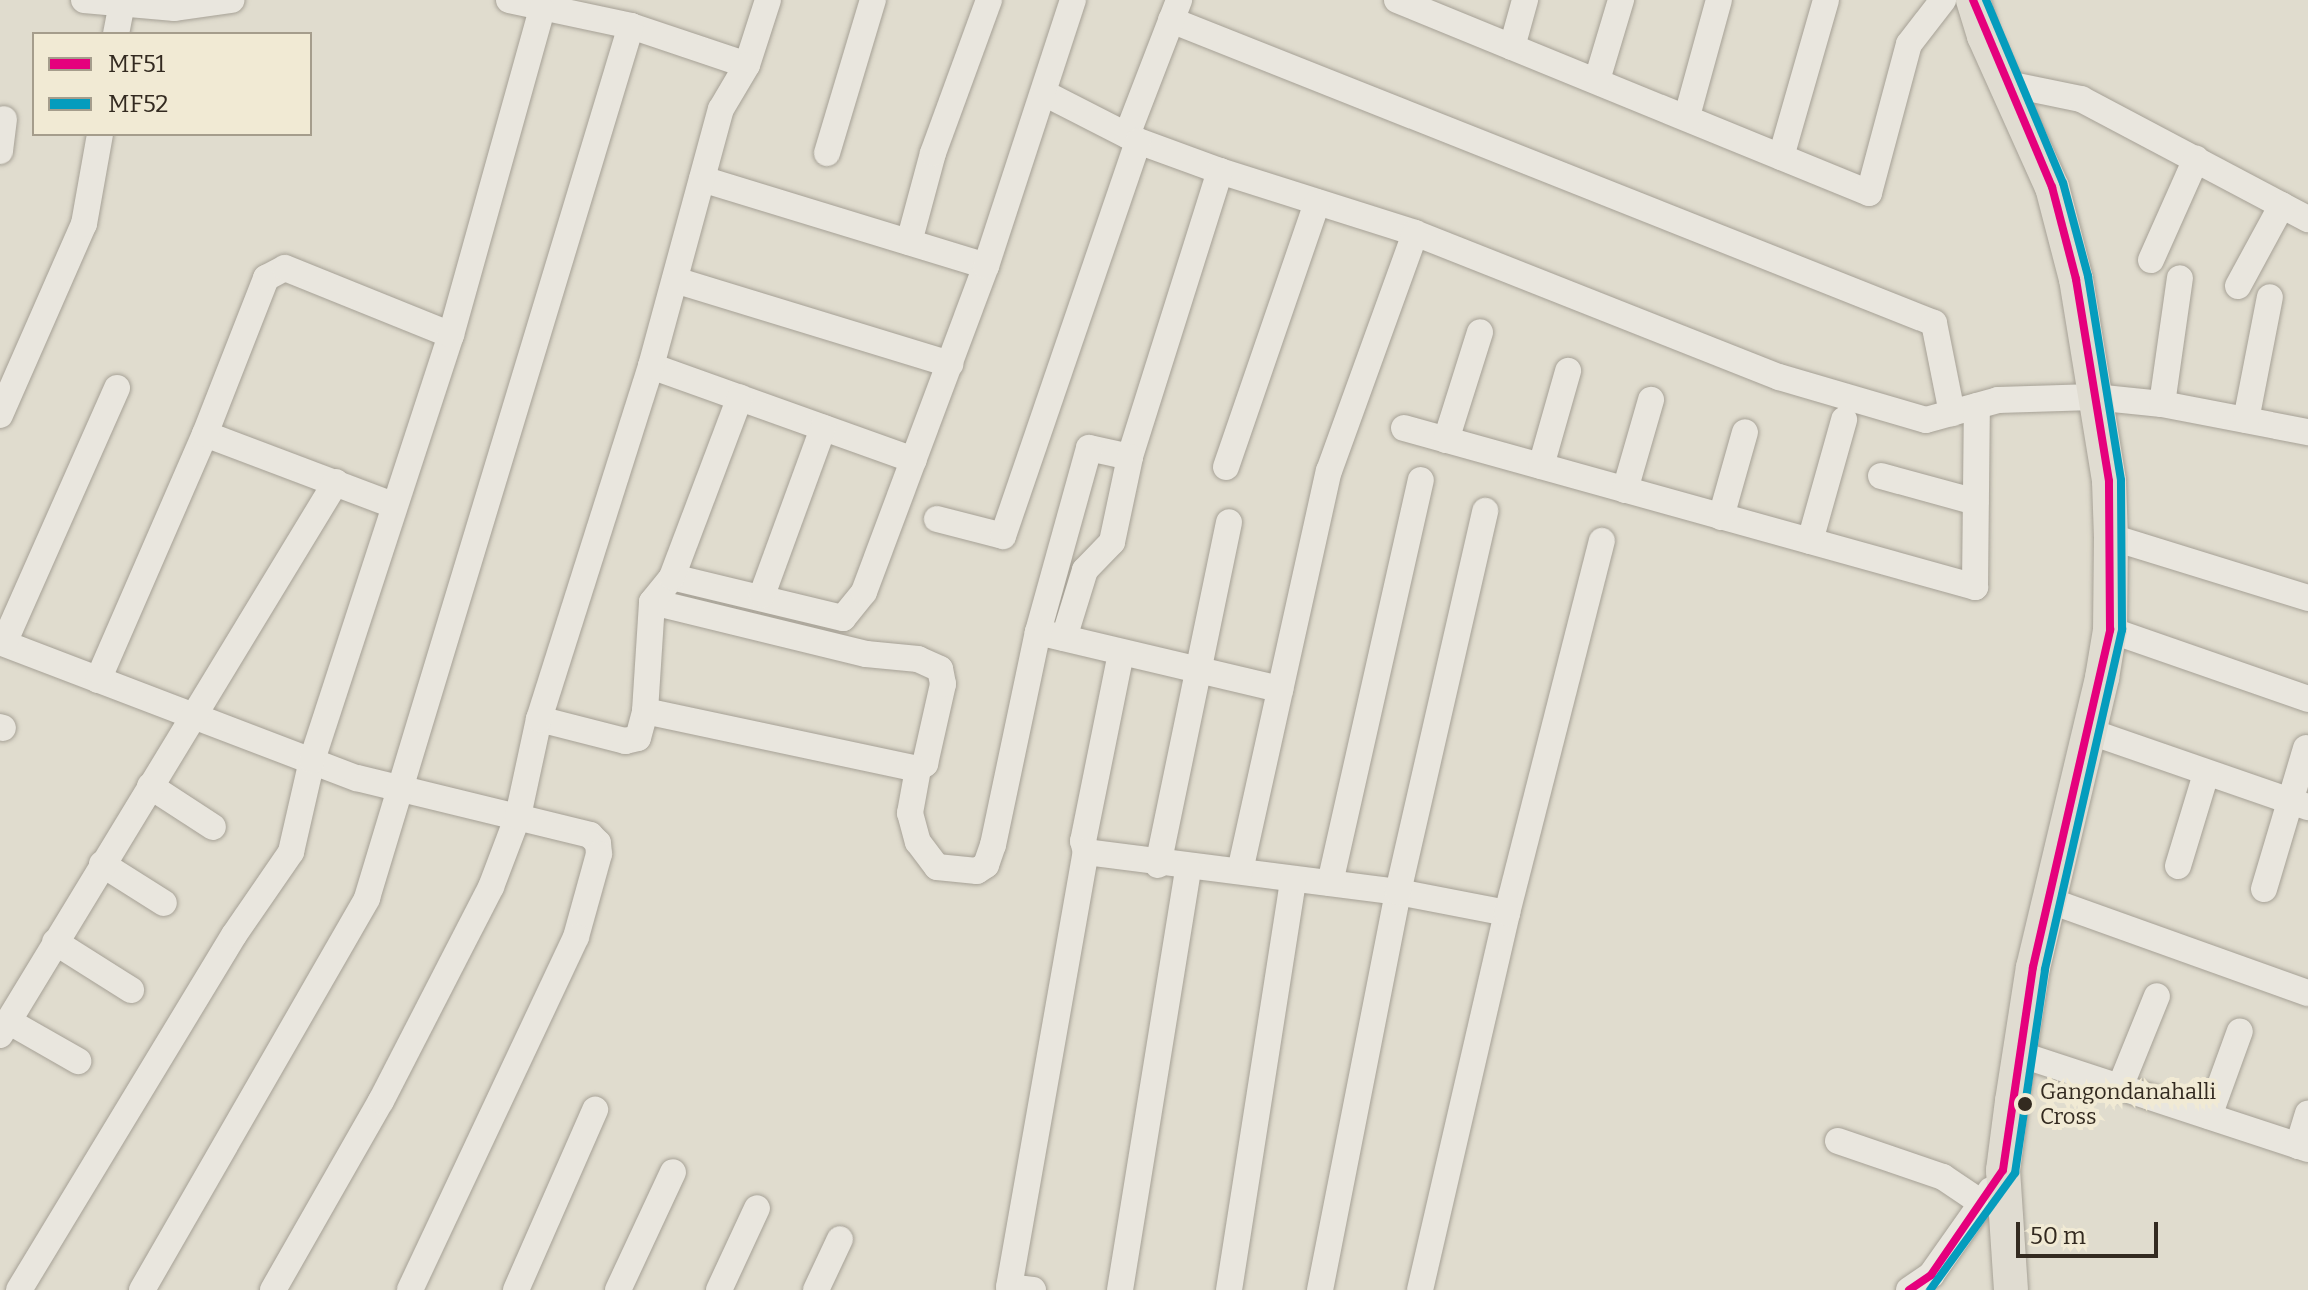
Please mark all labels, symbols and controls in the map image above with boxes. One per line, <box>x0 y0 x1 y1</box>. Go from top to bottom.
legend <box>32 32 312 136</box>
text: MF51 <box>108 50 165 78</box>
text: MF52 <box>108 90 168 118</box>
place label: Gangondanahalli Cross <box>2040 1078 2216 1130</box>
marker: Gangondanahalli Cross <box>2017 1096 2033 1112</box>
scale bar <box>2020 1206 2162 1256</box>
text: 50 m <box>2030 1222 2086 1250</box>

